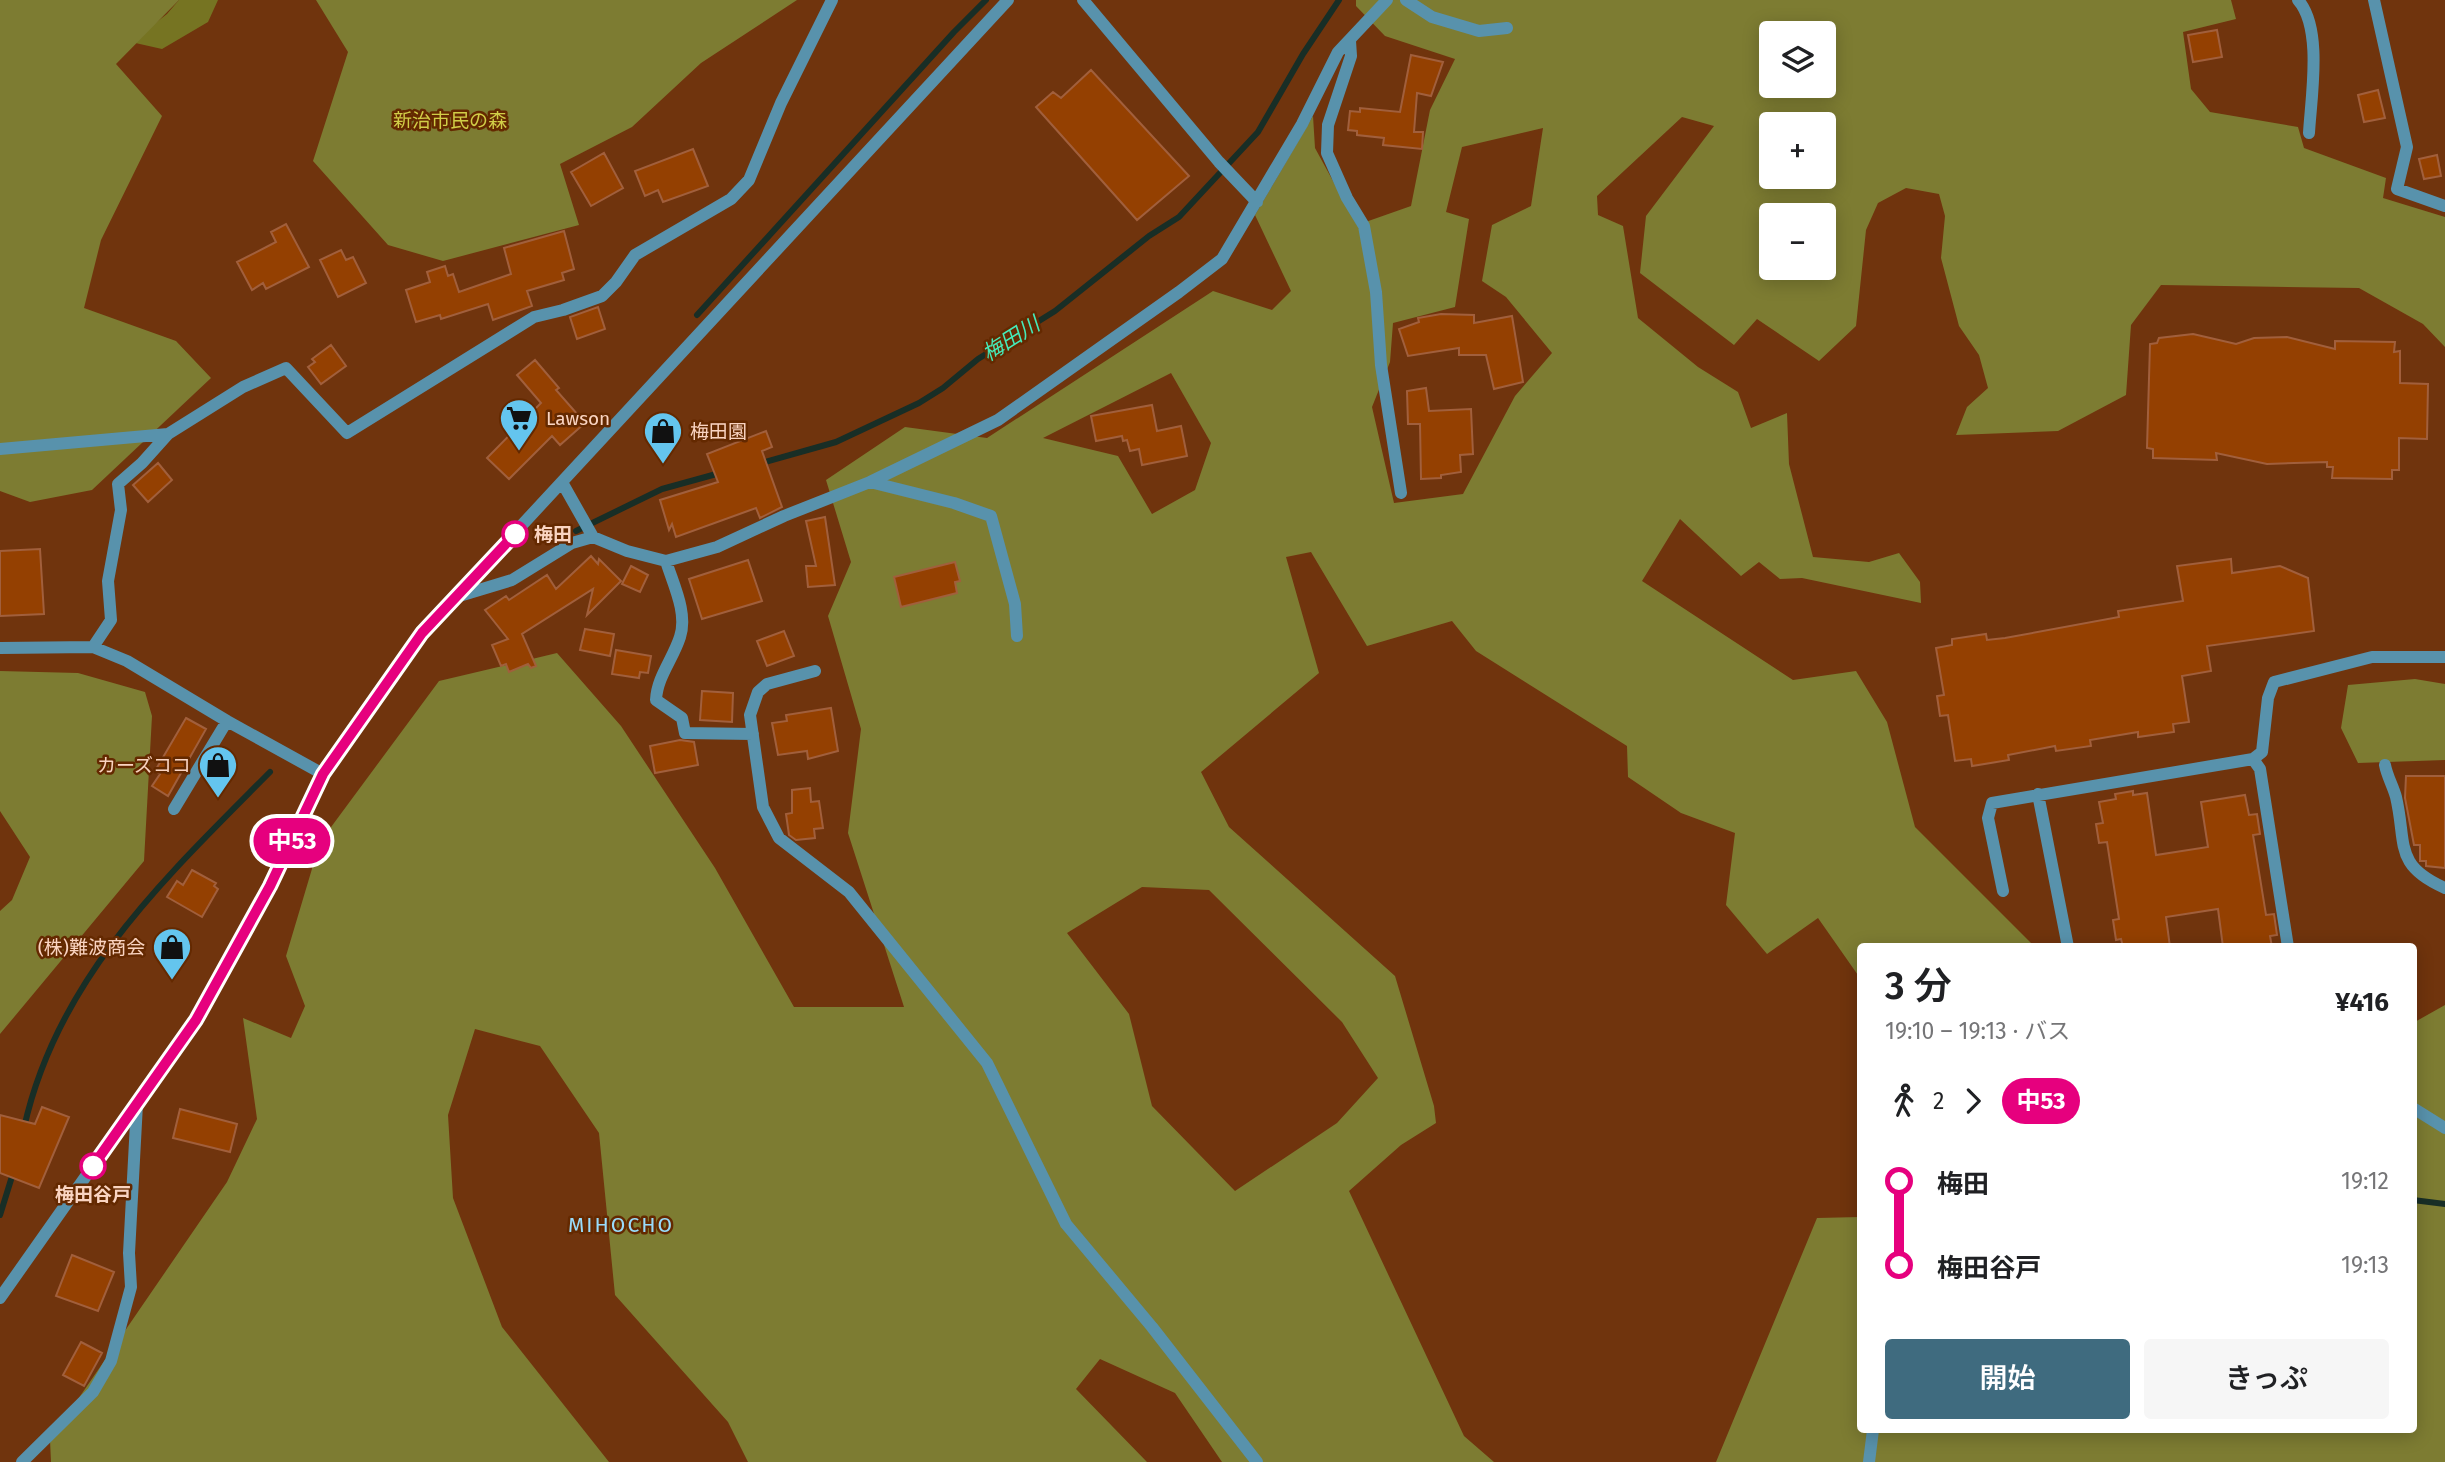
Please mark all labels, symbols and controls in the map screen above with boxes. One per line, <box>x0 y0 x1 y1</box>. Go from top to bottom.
map controls <box>1759 21 1836 280</box>
button: layers <box>1759 21 1836 98</box>
park label: 新治市民の森 <box>393 109 507 132</box>
button: + <box>1759 112 1836 189</box>
button: − <box>1759 203 1836 280</box>
water label: 梅田川 <box>977 310 1046 367</box>
supermarket icon: Lawson <box>498 397 540 452</box>
place label: Lawson <box>546 407 610 430</box>
shop icon: 梅田園 <box>642 410 684 465</box>
place label: 梅田園 <box>690 420 747 443</box>
marker: 梅田 <box>502 521 528 547</box>
place label: 梅田 <box>534 523 572 546</box>
shop icon: カーズココ <box>197 744 239 799</box>
place label: カーズココ <box>97 754 191 777</box>
line badge: 中53 <box>252 818 332 864</box>
text: 中53 <box>267 827 317 855</box>
shop icon: (株)難波商会 <box>151 926 193 981</box>
place label: (株)難波商会 <box>38 936 145 959</box>
text: 3 分 <box>1885 963 1952 1009</box>
text: ¥416 <box>2335 987 2389 1018</box>
text: 19:10 – 19:13 · バス <box>1885 1017 2070 1045</box>
icon: walk <box>1885 1082 1923 1120</box>
icon: forward <box>1954 1082 1992 1120</box>
text: 2 <box>1933 1087 1944 1115</box>
text: 中53 <box>2016 1087 2066 1115</box>
marker: 梅田谷戸 <box>80 1153 106 1179</box>
text: 19:12 <box>2341 1167 2389 1195</box>
text: 梅田 <box>1937 1169 1989 1200</box>
place label: 梅田谷戸 <box>55 1183 131 1206</box>
district label: MIHOCHO <box>568 1212 674 1238</box>
text: 19:13 <box>2341 1251 2389 1279</box>
text: 梅田谷戸 <box>1937 1253 2041 1284</box>
button: 開始 <box>1885 1339 2130 1419</box>
button: きっぷ <box>2144 1339 2389 1419</box>

